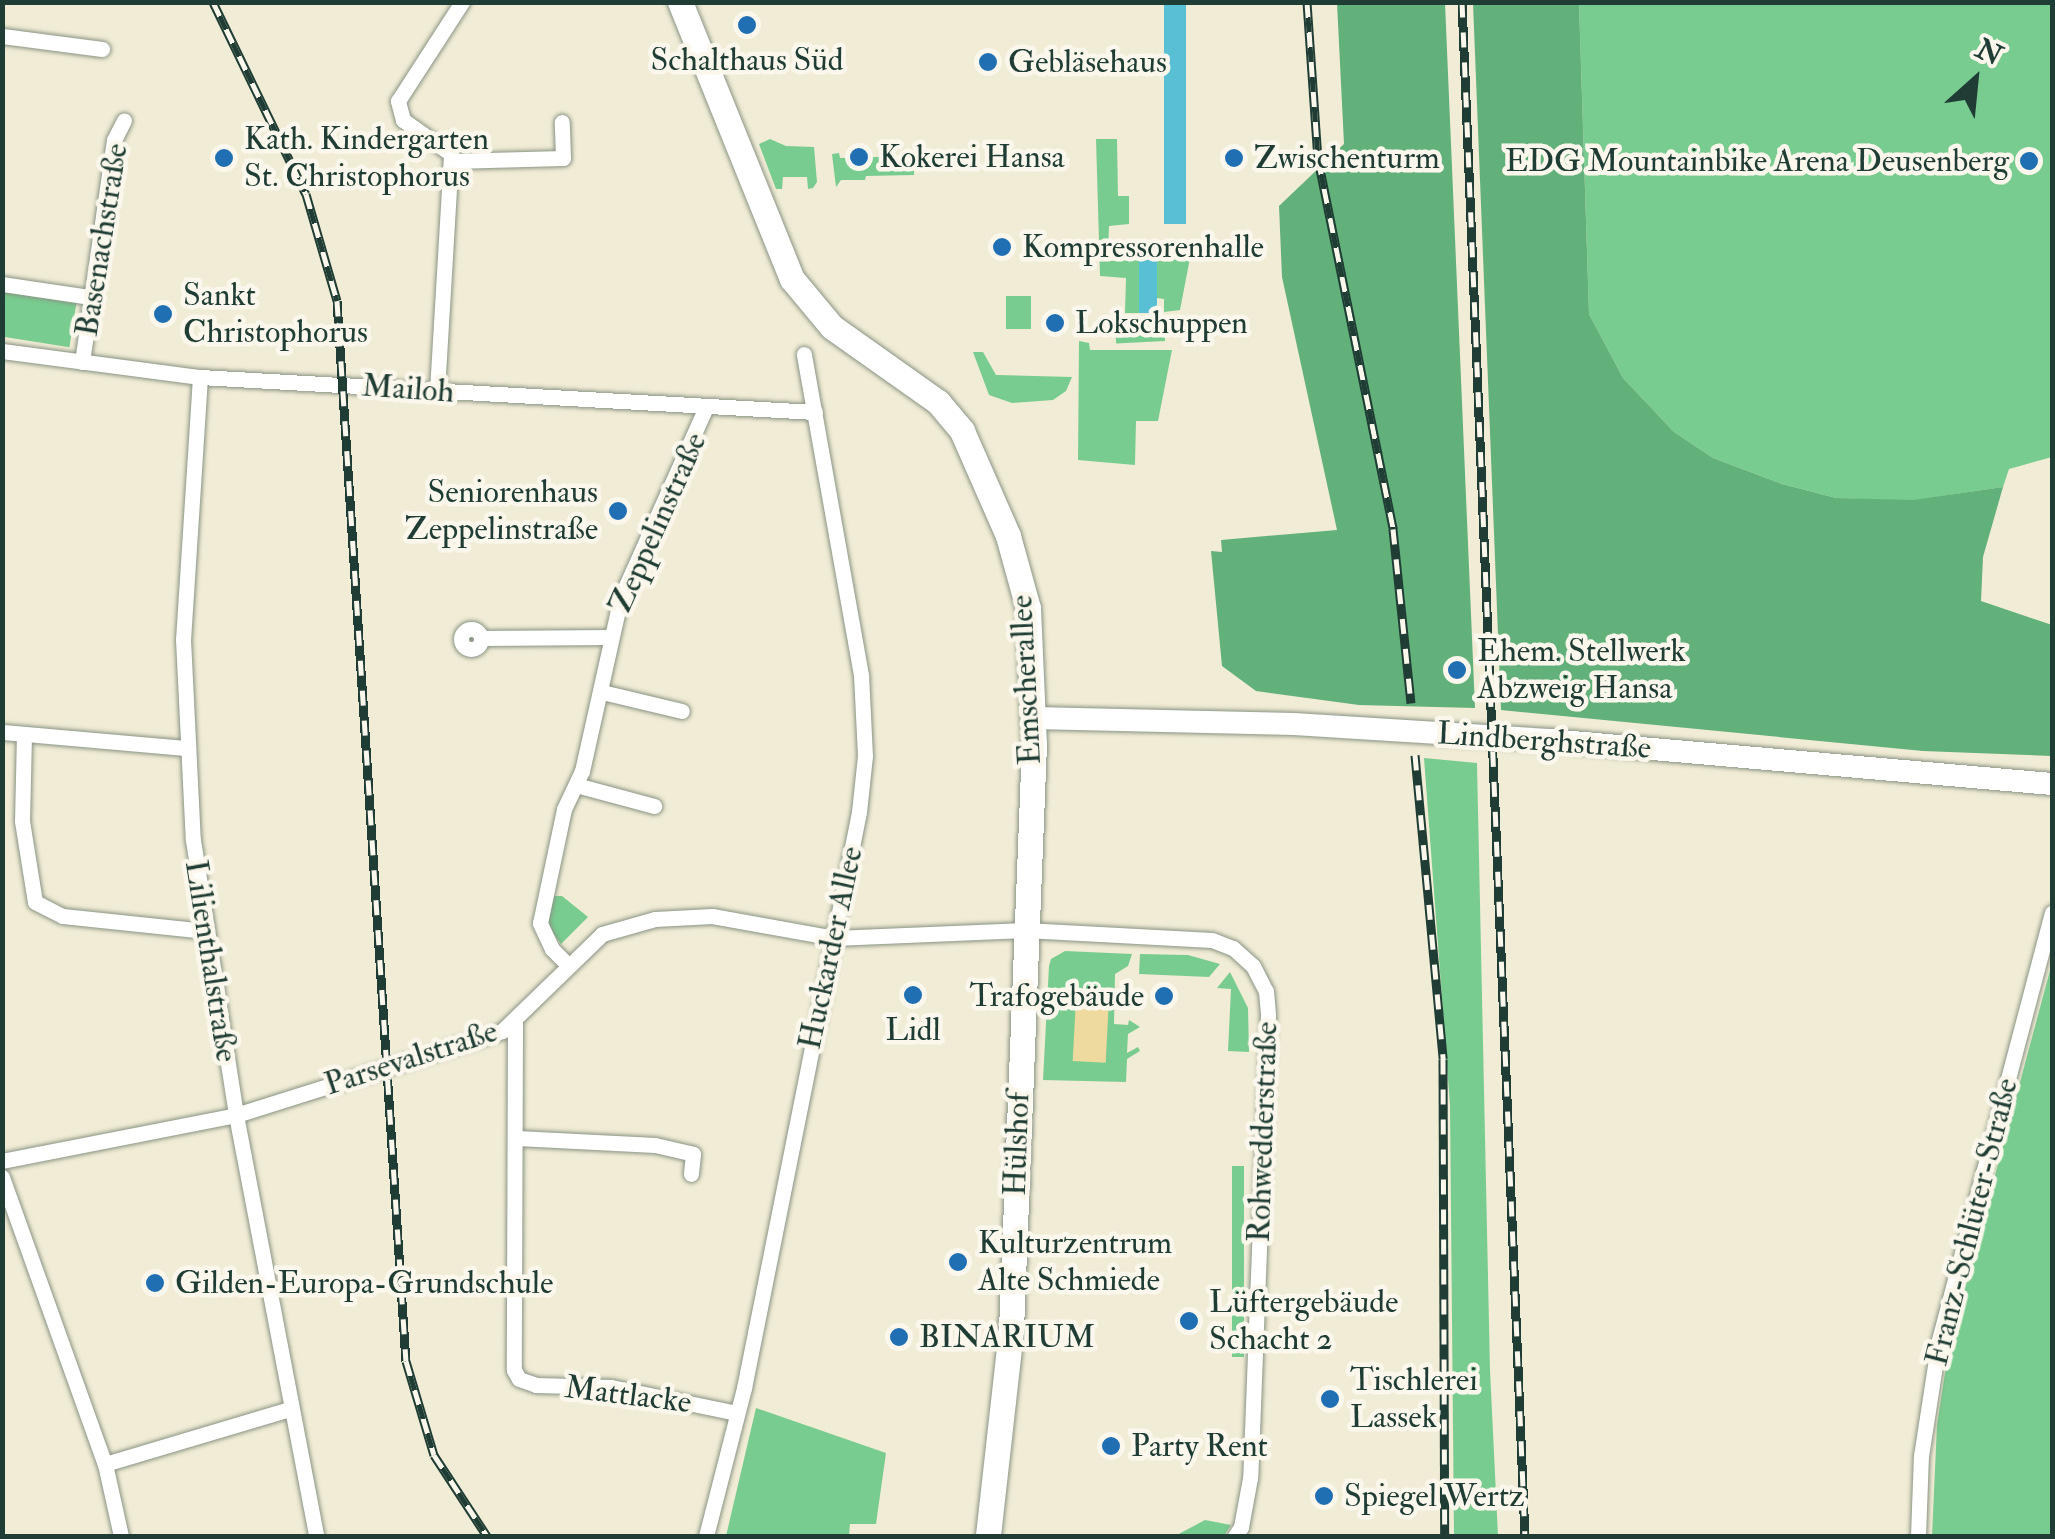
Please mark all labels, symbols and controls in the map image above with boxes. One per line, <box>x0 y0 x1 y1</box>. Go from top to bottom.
marker: Schalthaus Süd <box>736 14 758 36</box>
north arrow <box>1925 30 2025 130</box>
text: N <box>1970 32 2008 74</box>
place label: Schalthaus Süd <box>650 41 844 79</box>
place label: Gebläsehaus <box>1008 43 1167 81</box>
marker: Gebläsehaus <box>977 51 999 73</box>
place label: Kath. Kindergarten St. Christophorus <box>244 121 489 196</box>
place label: Kokerei Hansa <box>879 138 1065 176</box>
place label: Zwischenturm <box>1254 139 1440 177</box>
street label: Basenachstraße <box>68 141 136 339</box>
place label: EDG Mountainbike Arena Deusenberg <box>1505 142 2009 180</box>
marker: Kokerei Hansa <box>848 146 870 168</box>
marker: Kath. Kindergarten St. Christophorus <box>213 147 235 169</box>
marker: Zwischenturm <box>1223 147 1245 169</box>
marker: EDG Mountainbike Arena Deusenberg <box>2018 150 2040 172</box>
place label: Kompressorenhalle <box>1022 228 1264 266</box>
marker: Kompressorenhalle <box>991 236 1013 258</box>
place label: Sankt Christophorus <box>183 277 368 352</box>
marker: Sankt Christophorus <box>152 303 174 325</box>
place label: Lokschuppen <box>1075 304 1248 342</box>
marker: Lokschuppen <box>1044 312 1066 334</box>
street label: Mailoh <box>361 367 455 411</box>
street label: Zeppelinstraße <box>601 427 715 619</box>
place label: Seniorenhaus Zeppelinstraße <box>405 474 598 549</box>
marker: Seniorenhaus Zeppelinstraße <box>607 500 629 522</box>
street label: Emscherallee <box>1002 594 1050 766</box>
place label: Ehem. Stellwerk Abzweig Hansa <box>1477 633 1686 708</box>
marker: Ehem. Stellwerk Abzweig Hansa <box>1446 659 1468 681</box>
street label: Lindberghstraße <box>1436 714 1652 768</box>
street label: Huckarder Allee <box>791 843 871 1053</box>
street label: Lilienthalstraße <box>176 857 246 1065</box>
place label: Trafogebäude <box>969 977 1144 1015</box>
marker: Lidl <box>902 984 924 1006</box>
marker: Trafogebäude <box>1153 985 1175 1007</box>
place label: Lidl <box>885 1011 941 1049</box>
street label: Parsevalstraße <box>320 1012 502 1104</box>
street label: Rohwedderstraße <box>1240 1021 1286 1243</box>
street label: Franz-Schlüter-Straße <box>1918 1074 2026 1370</box>
street label: Hülshof <box>996 1091 1038 1197</box>
place label: Kulturzentrum Alte Schmiede <box>978 1225 1172 1300</box>
marker: Kulturzentrum Alte Schmiede <box>947 1251 969 1273</box>
place label: Gilden-Europa-Grundschule <box>175 1264 553 1302</box>
marker: Gilden-Europa-Grundschule <box>144 1272 166 1294</box>
place label: Lüftergebäude Schacht 2 <box>1209 1284 1398 1359</box>
marker: Lüftergebäude Schacht 2 <box>1178 1310 1200 1332</box>
place label: BINARIUM <box>919 1318 1095 1356</box>
marker: BINARIUM <box>888 1326 910 1348</box>
place label: Tischlerei Lassek <box>1350 1362 1478 1437</box>
street label: Mattlacke <box>563 1368 693 1422</box>
marker: Tischlerei Lassek <box>1319 1388 1341 1410</box>
place label: Party Rent <box>1131 1427 1268 1465</box>
marker: Party Rent <box>1100 1435 1122 1457</box>
place label: Spiegel Wertz <box>1344 1477 1524 1515</box>
marker: Spiegel Wertz <box>1313 1485 1335 1507</box>

